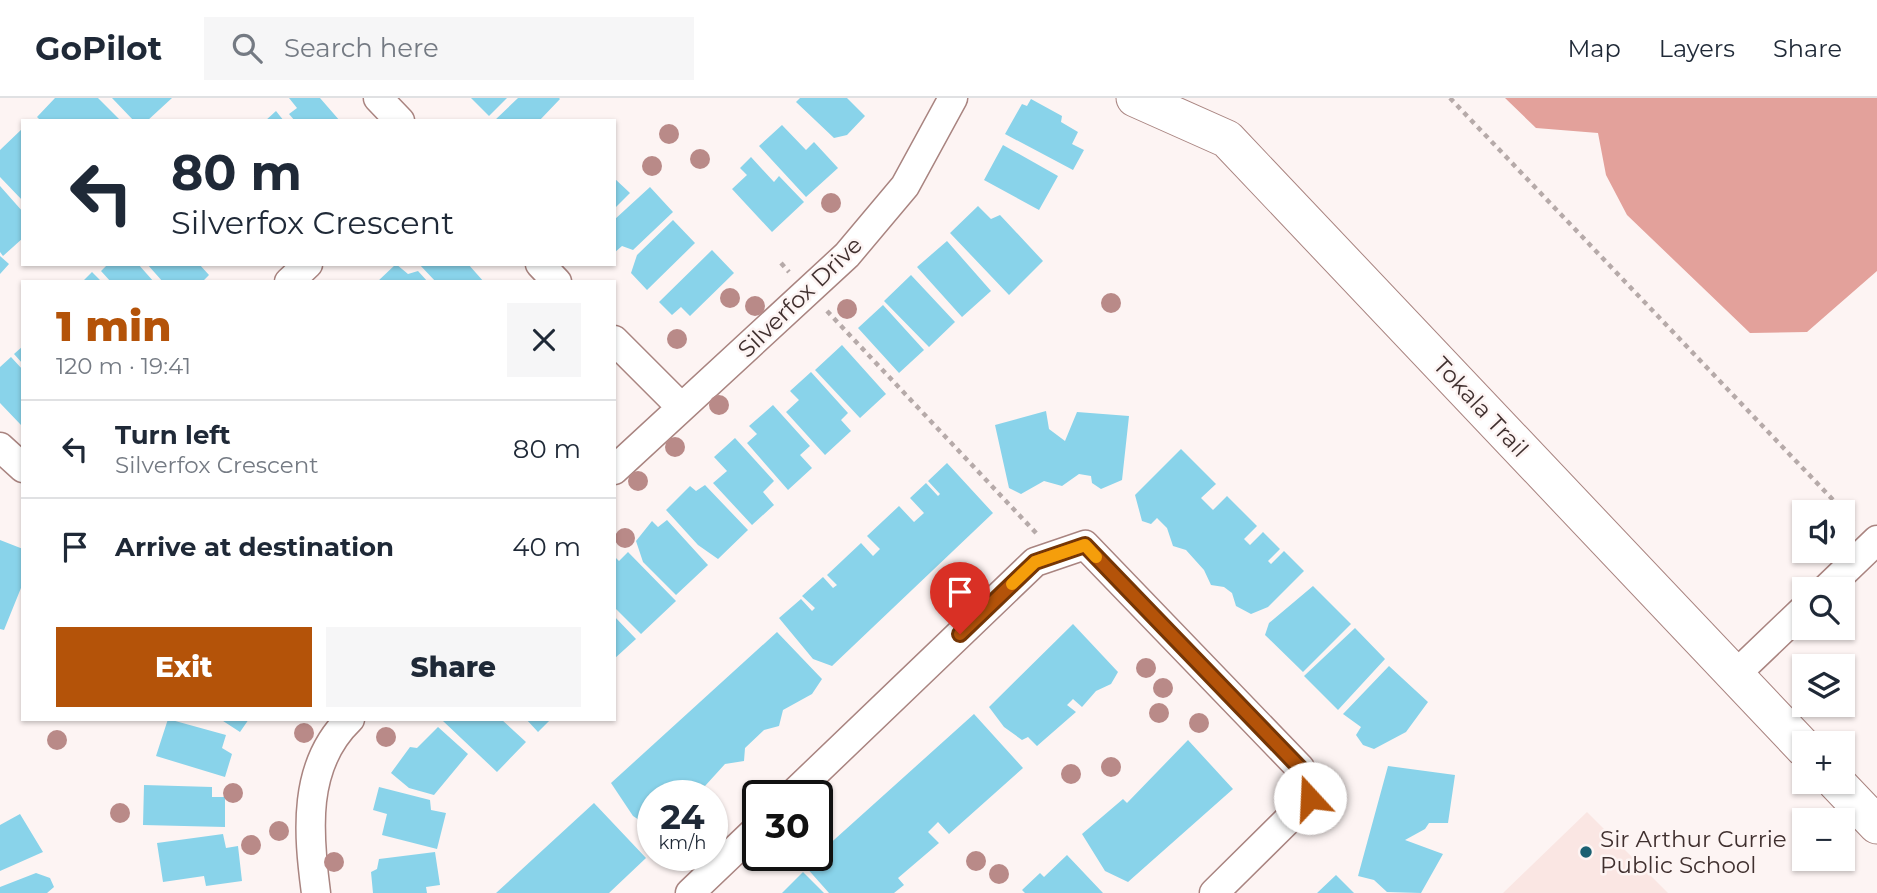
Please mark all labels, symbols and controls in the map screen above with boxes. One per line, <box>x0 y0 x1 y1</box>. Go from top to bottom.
search box <box>204 17 694 80</box>
text: GoPilot <box>35 28 162 68</box>
icon: search <box>228 29 266 67</box>
text: Search here <box>284 32 439 64</box>
text: Map <box>1567 34 1621 63</box>
text: Layers <box>1659 34 1735 63</box>
text: Share <box>1773 34 1842 63</box>
text: 80 m <box>171 143 302 202</box>
icon: left <box>56 147 147 238</box>
text: Silverfox Crescent <box>171 203 454 242</box>
street label: Silverfox Drive <box>732 231 868 363</box>
text: 1 min <box>56 300 172 352</box>
button: close <box>507 303 581 377</box>
street label: Tokala Trail <box>1428 351 1534 463</box>
text: 120 m · 19:41 <box>56 352 191 380</box>
text: Turn left <box>115 419 231 451</box>
icon: left <box>56 430 94 468</box>
text: 80 m <box>513 433 581 465</box>
text: Silverfox Crescent <box>115 451 319 479</box>
map controls <box>1792 500 1855 871</box>
button: sound <box>1792 500 1855 563</box>
icon: arrive <box>56 528 94 566</box>
text: Arrive at destination <box>115 531 394 563</box>
text: 40 m <box>512 531 581 563</box>
pin <box>930 562 990 634</box>
icon: arrive <box>941 573 979 611</box>
button: search <box>1792 577 1855 640</box>
button: Exit <box>56 627 312 707</box>
button: Share <box>326 627 581 707</box>
button: layers <box>1792 654 1855 717</box>
button: + <box>1792 731 1855 794</box>
position arrow <box>1273 761 1347 835</box>
speed limit sign: 30 <box>742 780 833 871</box>
text: 24 <box>660 795 705 838</box>
button: − <box>1792 808 1855 871</box>
place label: Sir Arthur Currie Public School <box>1600 825 1787 879</box>
text: km/h <box>658 832 707 854</box>
marker: Sir Arthur Currie Public School <box>1578 844 1594 860</box>

